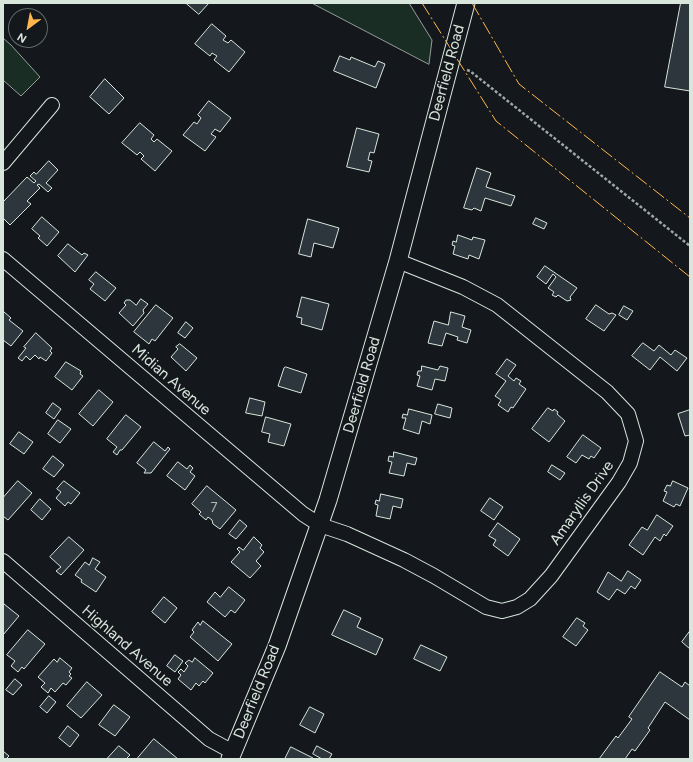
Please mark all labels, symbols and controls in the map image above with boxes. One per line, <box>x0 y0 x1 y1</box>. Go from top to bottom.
north arrow <box>8 8 48 48</box>
street label: Deerfield Road <box>425 23 469 123</box>
text: N <box>15 30 29 46</box>
street label: Deerfield Road <box>340 335 384 435</box>
street label: Midian Avenue <box>128 341 214 419</box>
street label: Amaryllis Drive <box>546 457 618 549</box>
house number: 7 <box>211 500 217 516</box>
street label: Highland Avenue <box>78 602 176 690</box>
street label: Deerfield Road <box>230 643 284 741</box>

